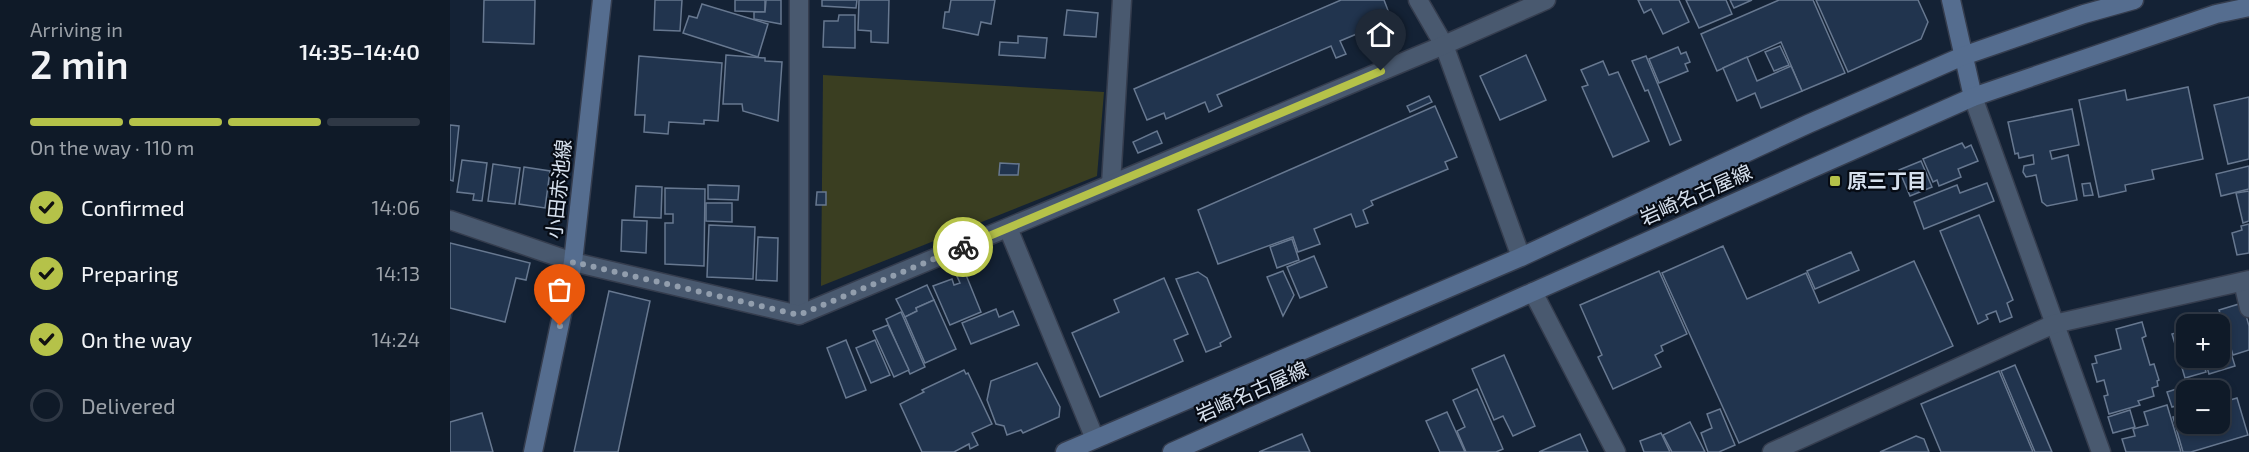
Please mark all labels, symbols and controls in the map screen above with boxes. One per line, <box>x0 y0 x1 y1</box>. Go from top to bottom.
pin <box>1355 9 1406 71</box>
text: Arriving in <box>30 17 123 41</box>
icon: home <box>1364 18 1397 51</box>
text: 14:35–14:40 <box>299 38 420 64</box>
text: 2 min <box>30 40 129 87</box>
text: On the way · 110 m <box>30 135 194 159</box>
street label: 小田赤池線 <box>541 138 575 240</box>
street label: 岩崎名古屋線 <box>1636 159 1755 229</box>
place label: 原三丁目 <box>1847 168 1927 192</box>
marker: 原三丁目 <box>1828 174 1842 188</box>
icon: check <box>30 191 63 224</box>
text: Confirmed <box>81 194 185 220</box>
text: 14:06 <box>372 195 420 219</box>
courier <box>933 217 993 277</box>
icon: bike <box>947 231 980 264</box>
icon: check <box>30 257 63 290</box>
text: Preparing <box>81 260 179 286</box>
text: 14:13 <box>376 261 420 285</box>
pin <box>534 264 585 326</box>
icon: bag <box>543 273 576 306</box>
map controls <box>2176 314 2230 434</box>
button: + <box>2176 314 2230 368</box>
icon: check <box>30 323 63 356</box>
text: On the way <box>81 326 192 352</box>
text: 14:24 <box>371 327 420 351</box>
street label: 岩崎名古屋線 <box>1192 356 1311 426</box>
button: − <box>2176 380 2230 434</box>
text: Delivered <box>81 392 176 418</box>

